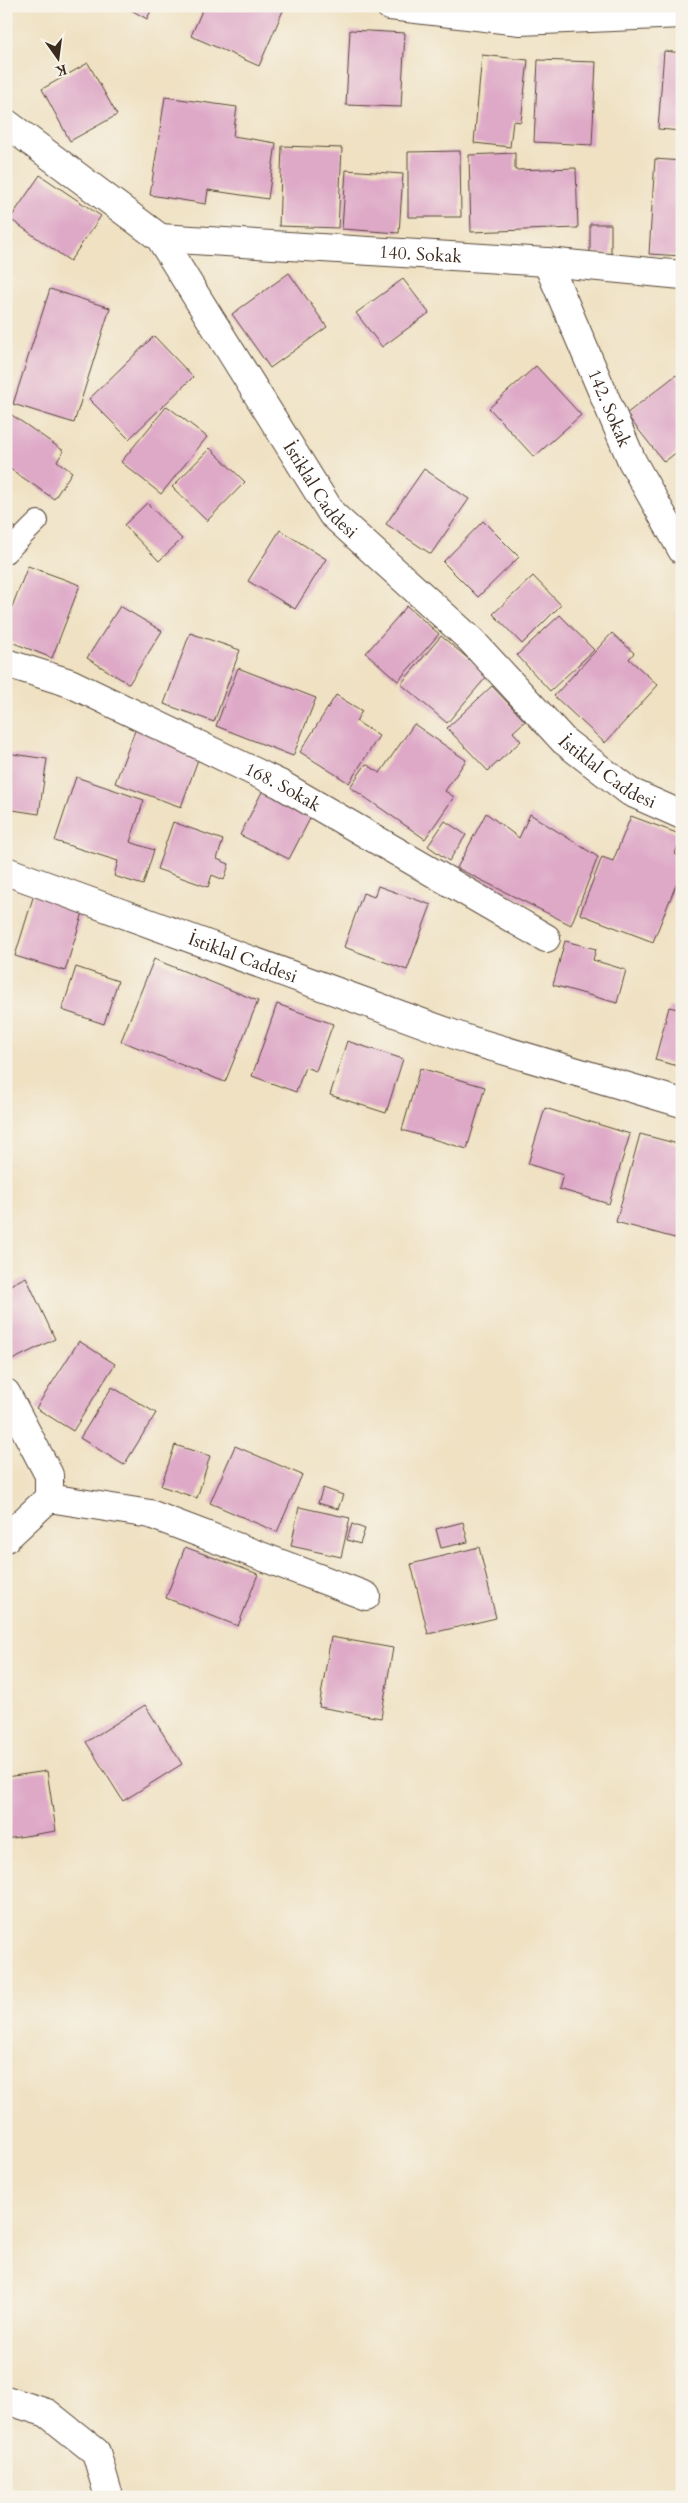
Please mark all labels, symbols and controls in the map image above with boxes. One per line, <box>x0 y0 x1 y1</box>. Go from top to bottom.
north arrow <box>32 32 82 82</box>
text: K <box>53 60 69 81</box>
street label: 140. Sokak <box>378 239 463 269</box>
street label: 142. Sokak <box>582 365 637 452</box>
street label: İstiklal Caddesi <box>277 436 363 544</box>
street label: İstiklal Caddesi <box>552 730 660 815</box>
street label: 168. Sokak <box>241 756 326 818</box>
street label: İstiklal Caddesi <box>185 926 301 989</box>

